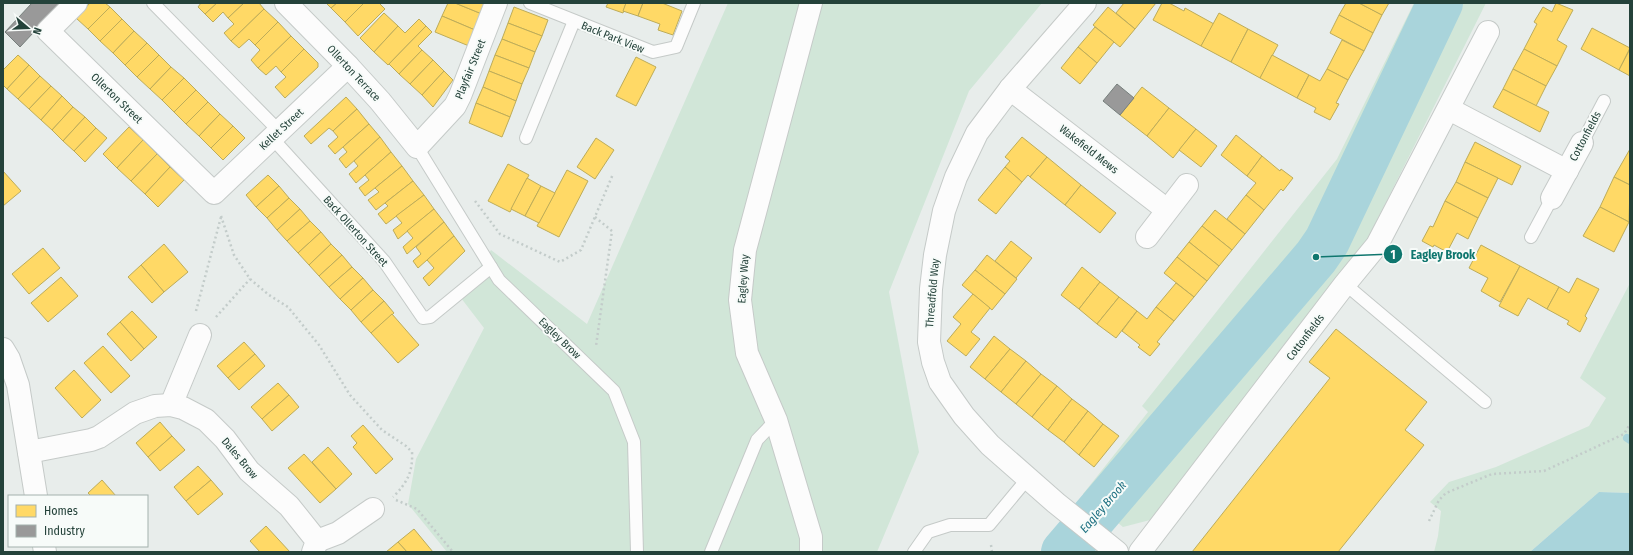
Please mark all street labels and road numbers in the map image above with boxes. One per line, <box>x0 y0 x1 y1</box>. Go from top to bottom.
street label: Back Park View <box>579 19 646 56</box>
street label: Playfair Street <box>453 37 489 101</box>
street label: Ollerton Terrace <box>324 43 383 104</box>
street label: Ollerton Street <box>88 71 145 126</box>
street label: Kellet Street <box>257 105 306 153</box>
street label: Cottonfields <box>1567 109 1604 163</box>
street label: Wakefield Mews <box>1057 122 1121 177</box>
street label: Back Ollerton Street <box>321 193 391 270</box>
street label: Eagley Way <box>735 254 752 304</box>
street label: Threadfold Way <box>923 258 942 328</box>
street label: Cottonfields <box>1284 311 1327 363</box>
street label: Eagley Brow <box>536 315 584 362</box>
street label: Dales Brow <box>219 435 261 482</box>

